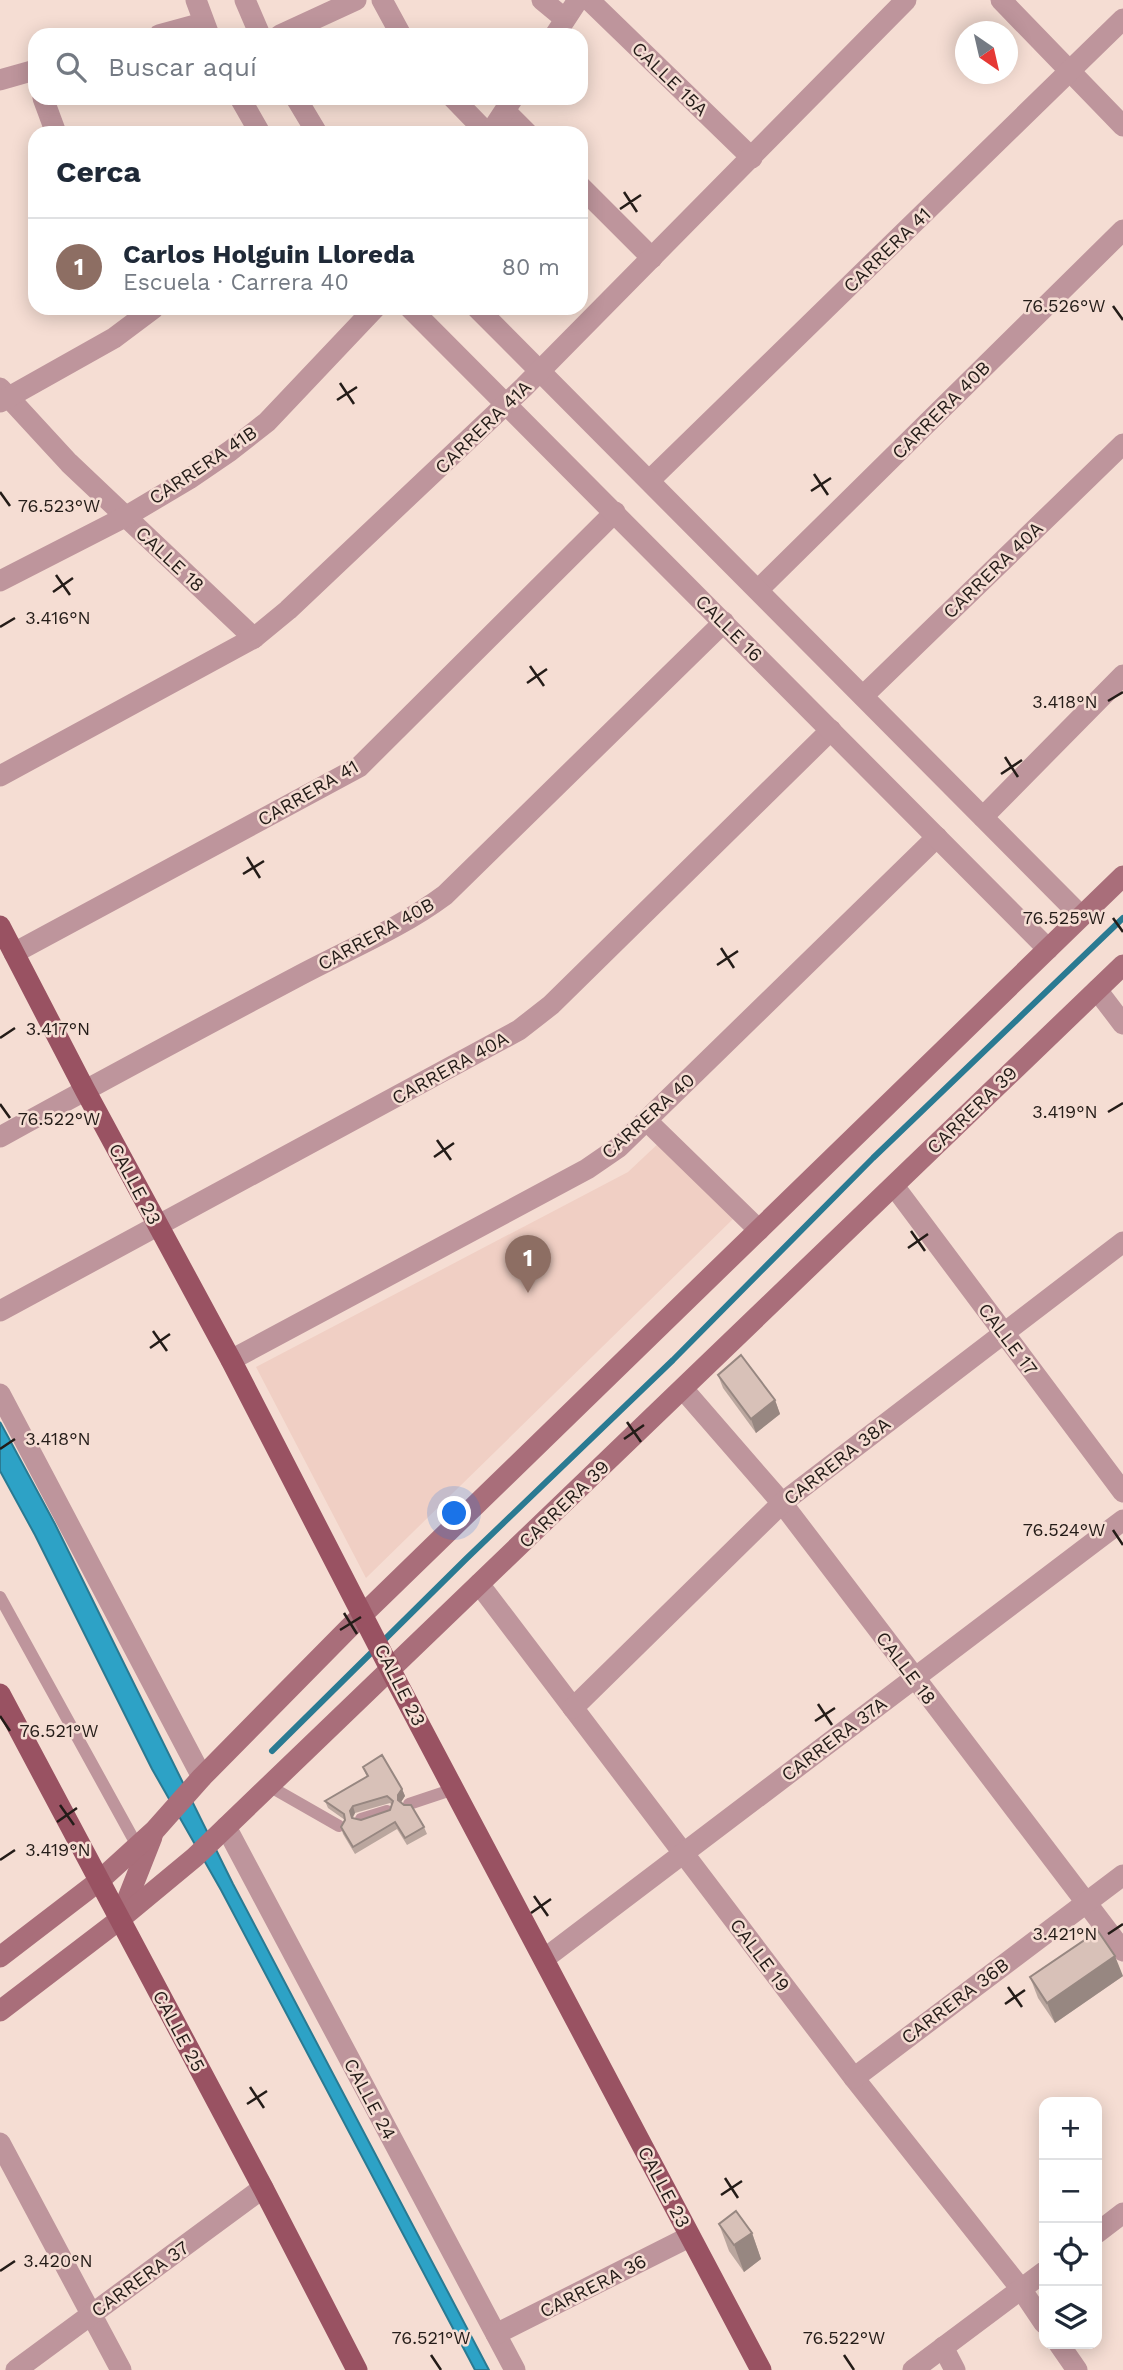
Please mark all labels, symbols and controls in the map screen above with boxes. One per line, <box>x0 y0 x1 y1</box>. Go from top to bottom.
north arrow <box>955 21 1018 84</box>
search box <box>28 28 588 105</box>
street label: CALLE 15A <box>627 37 713 121</box>
icon: search <box>52 48 90 86</box>
text: Buscar aquí <box>108 52 257 82</box>
text: Cerca <box>56 154 141 189</box>
street label: CARRERA 41 <box>839 203 935 297</box>
text: Carlos Holguin Lloreda <box>123 239 415 269</box>
text: 1 <box>74 254 84 281</box>
text: 80 m <box>502 254 560 281</box>
text: Escuela · Carrera 40 <box>123 269 349 296</box>
text: 76.526°W <box>1023 295 1105 316</box>
street label: CARRERA 40B <box>887 356 995 464</box>
street label: CARRERA 41A <box>430 375 536 479</box>
street label: CARRERA 41B <box>145 421 261 509</box>
text: 76.523°W <box>18 495 100 516</box>
street label: CARRERA 40A <box>938 516 1048 623</box>
street label: CALLE 18 <box>131 521 209 597</box>
street label: CALLE 16 <box>691 590 767 666</box>
text: 3.416°N <box>25 607 91 628</box>
text: 3.418°N <box>1032 691 1098 712</box>
street label: CARRERA 41 <box>254 755 362 831</box>
street label: CARRERA 40B <box>314 893 438 975</box>
text: 76.525°W <box>1023 907 1105 928</box>
text: 3.417°N <box>26 1018 90 1039</box>
street label: CARRERA 40A <box>388 1026 513 1110</box>
street label: CARRERA 39 <box>922 1061 1022 1159</box>
street label: CARRERA 40 <box>597 1068 699 1164</box>
text: 3.419°N <box>1032 1101 1098 1122</box>
text: 76.522°W <box>18 1108 100 1129</box>
street label: CALLE 23 <box>104 1139 166 1229</box>
pin: 1 <box>505 1235 551 1293</box>
street label: CALLE 17 <box>973 1298 1043 1380</box>
street label: CARRERA 38A <box>779 1412 895 1510</box>
text: 3.418°N <box>25 1428 91 1449</box>
street label: CARRERA 39 <box>514 1455 614 1553</box>
your location <box>437 1496 471 1530</box>
text: 76.524°W <box>1023 1519 1105 1540</box>
street label: CALLE 18 <box>871 1627 941 1709</box>
street label: CALLE 23 <box>370 1640 430 1730</box>
street label: CARRERA 37A <box>777 1692 892 1786</box>
text: 76.521°W <box>19 1720 99 1741</box>
text: 3.419°N <box>25 1839 91 1860</box>
street label: CALLE 19 <box>725 1914 795 1996</box>
text: 3.421°N <box>1032 1923 1098 1944</box>
street label: CARRERA 36B <box>897 1953 1013 2049</box>
street label: CALLE 25 <box>148 1986 210 2076</box>
street label: CALLE 24 <box>339 2054 401 2144</box>
map controls <box>1039 2097 1102 2349</box>
button: + <box>1039 2097 1102 2160</box>
street label: CALLE 23 <box>633 2142 695 2232</box>
button: − <box>1039 2160 1102 2223</box>
button: locate <box>1039 2223 1102 2286</box>
street label: CARRERA 37 <box>87 2236 193 2322</box>
street label: CARRERA 36 <box>536 2249 650 2323</box>
text: 3.420°N <box>23 2250 93 2271</box>
button: layers <box>1039 2286 1102 2349</box>
text: 76.521°W <box>391 2327 471 2348</box>
text: 76.522°W <box>803 2327 885 2348</box>

